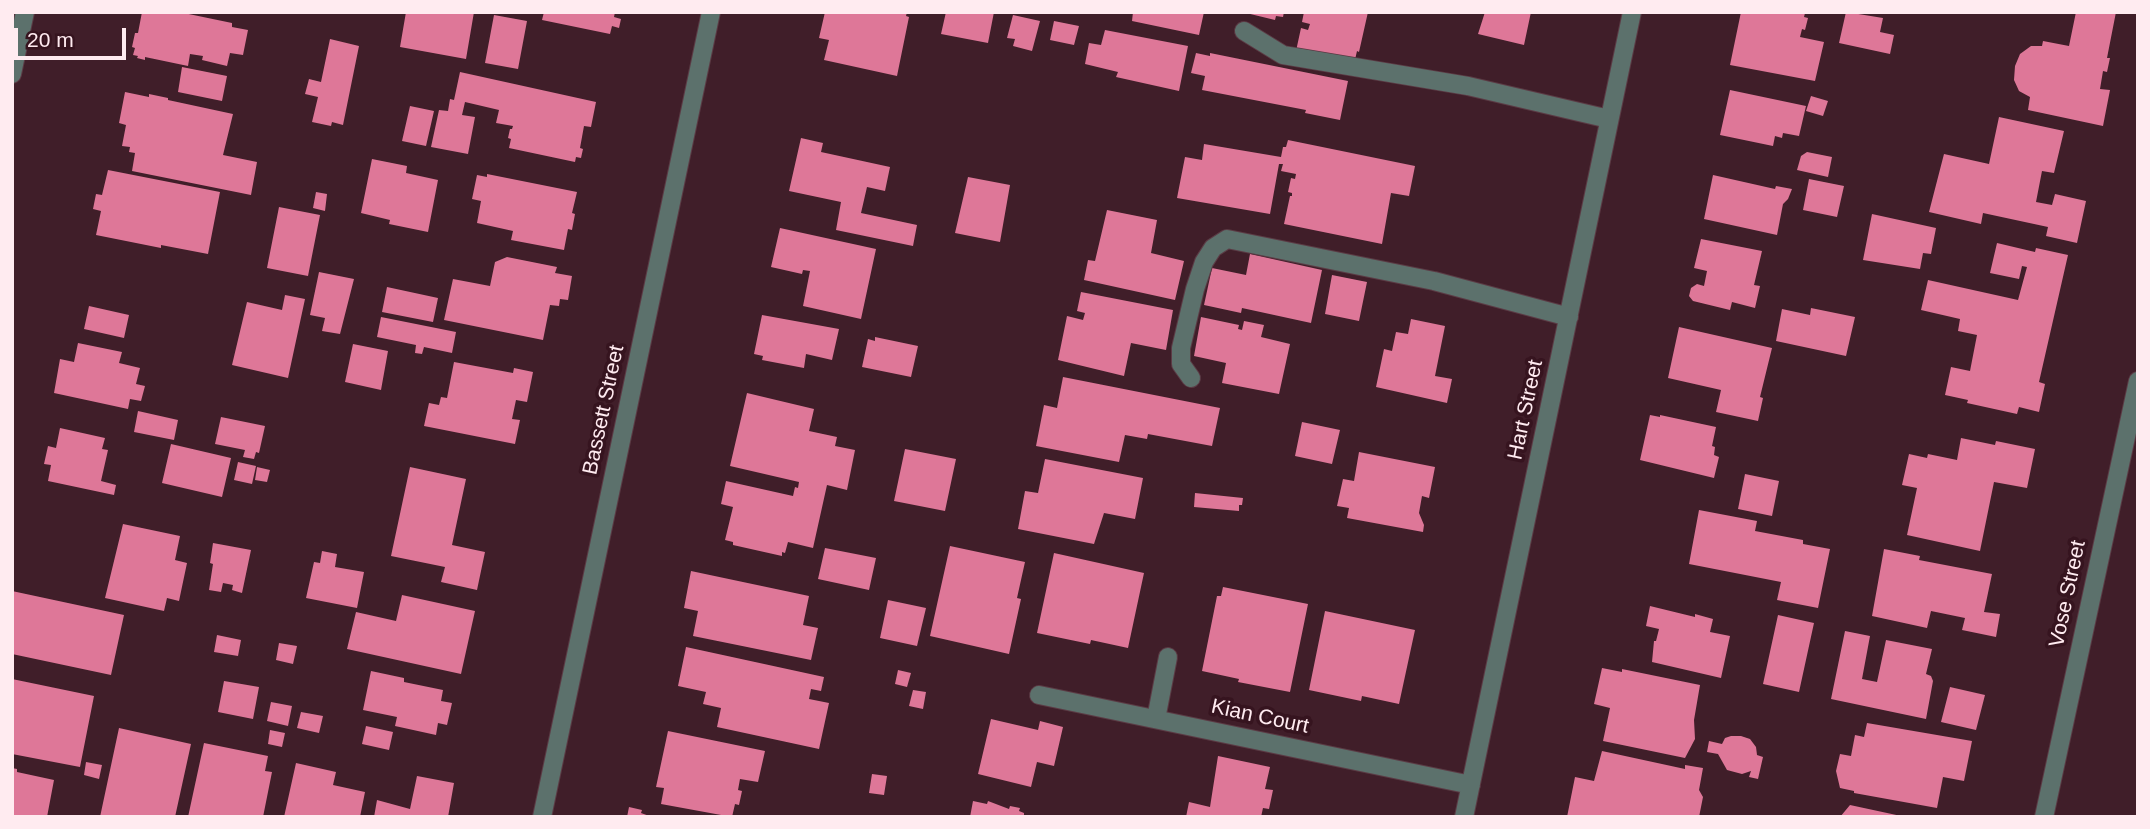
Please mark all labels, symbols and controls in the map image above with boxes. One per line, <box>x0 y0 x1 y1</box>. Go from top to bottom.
scale bar <box>18 14 130 58</box>
text: 20 m <box>27 28 74 51</box>
street label: Bassett Street <box>578 343 630 477</box>
street label: Hart Street <box>1503 358 1549 462</box>
street label: Vose Street <box>2044 538 2092 650</box>
street label: Kian Court <box>1209 694 1311 740</box>

